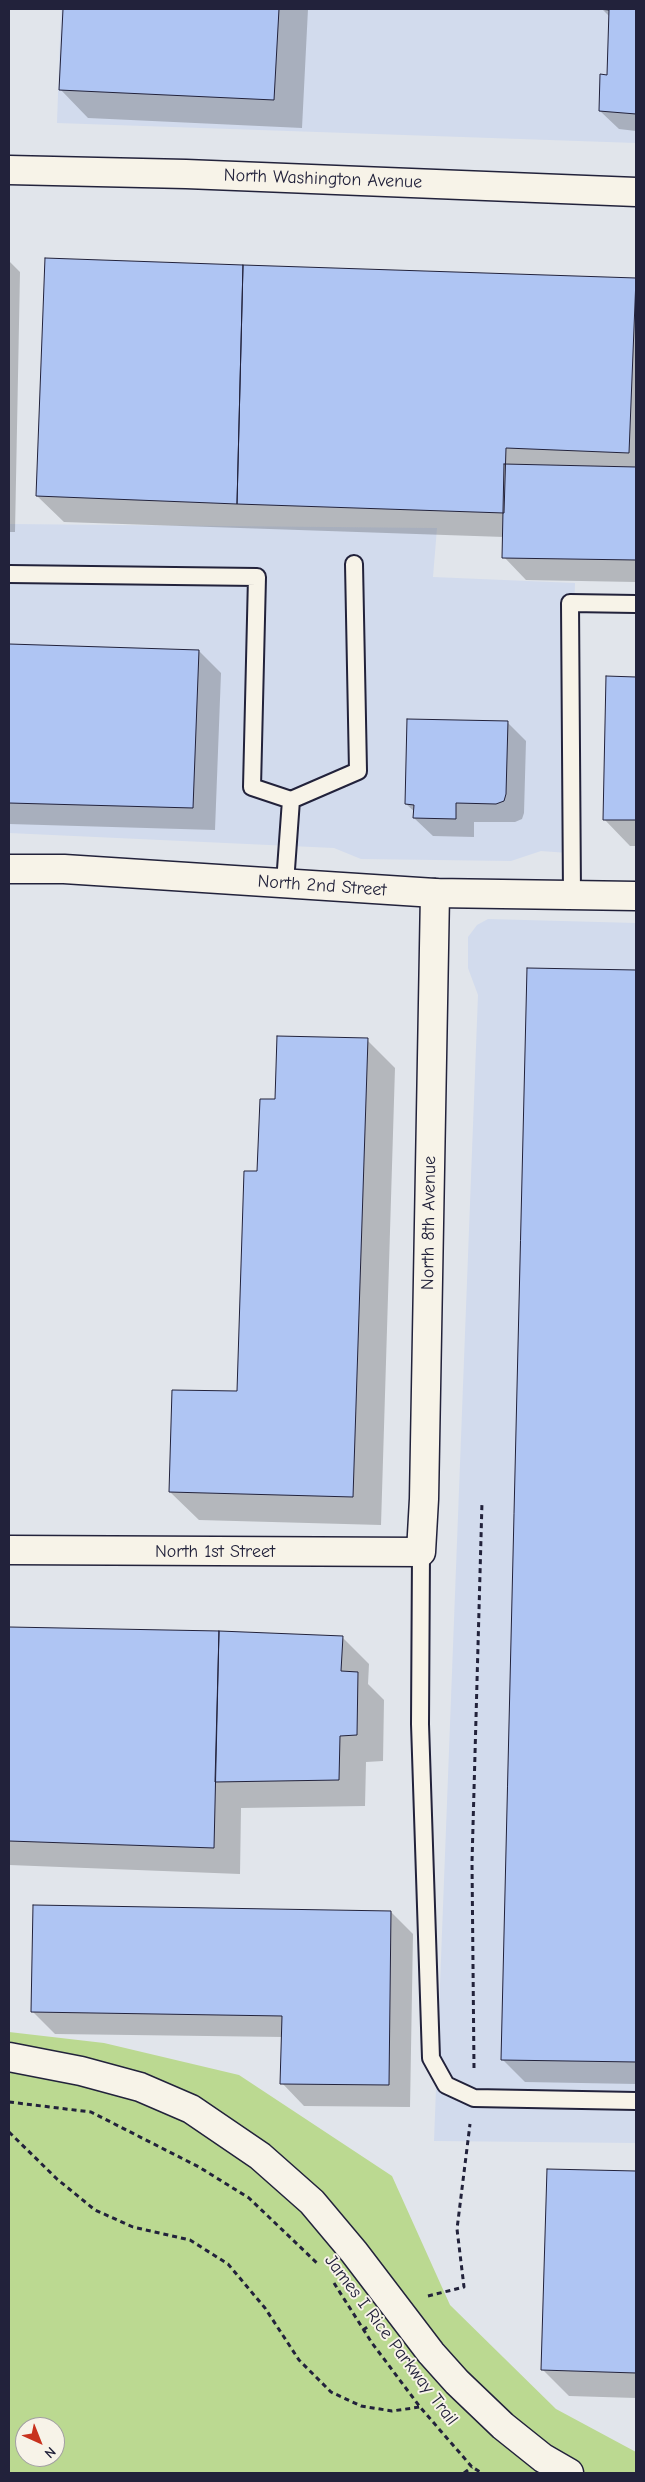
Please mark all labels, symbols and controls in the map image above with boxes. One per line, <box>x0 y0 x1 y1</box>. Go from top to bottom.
street label: North Washington Avenue <box>223 165 423 193</box>
street label: North 2nd Street <box>257 871 387 901</box>
street label: North 8th Avenue <box>417 1156 441 1290</box>
street label: North 1st Street <box>155 1541 275 1563</box>
street label: James I Rice Parkway Trail <box>320 2250 462 2430</box>
north arrow <box>15 2417 65 2467</box>
text: N <box>41 2443 59 2462</box>

